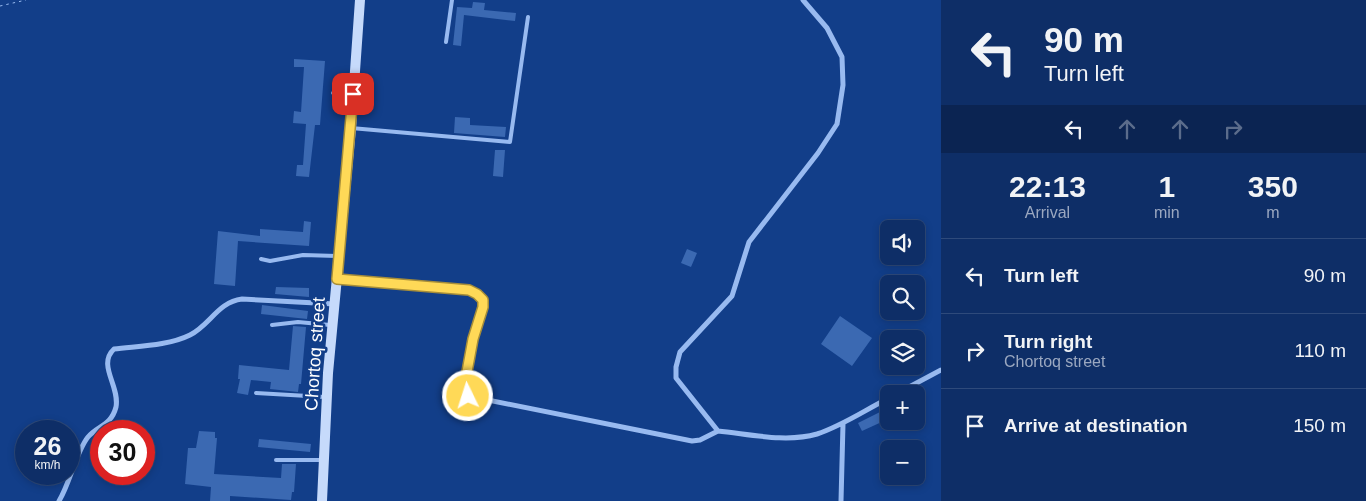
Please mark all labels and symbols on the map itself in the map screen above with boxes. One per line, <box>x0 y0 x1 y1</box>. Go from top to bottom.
pin <box>332 73 374 115</box>
street label: Chortoq street <box>301 296 329 412</box>
position arrow <box>441 369 493 421</box>
speed limit sign: 30 <box>90 420 155 485</box>

